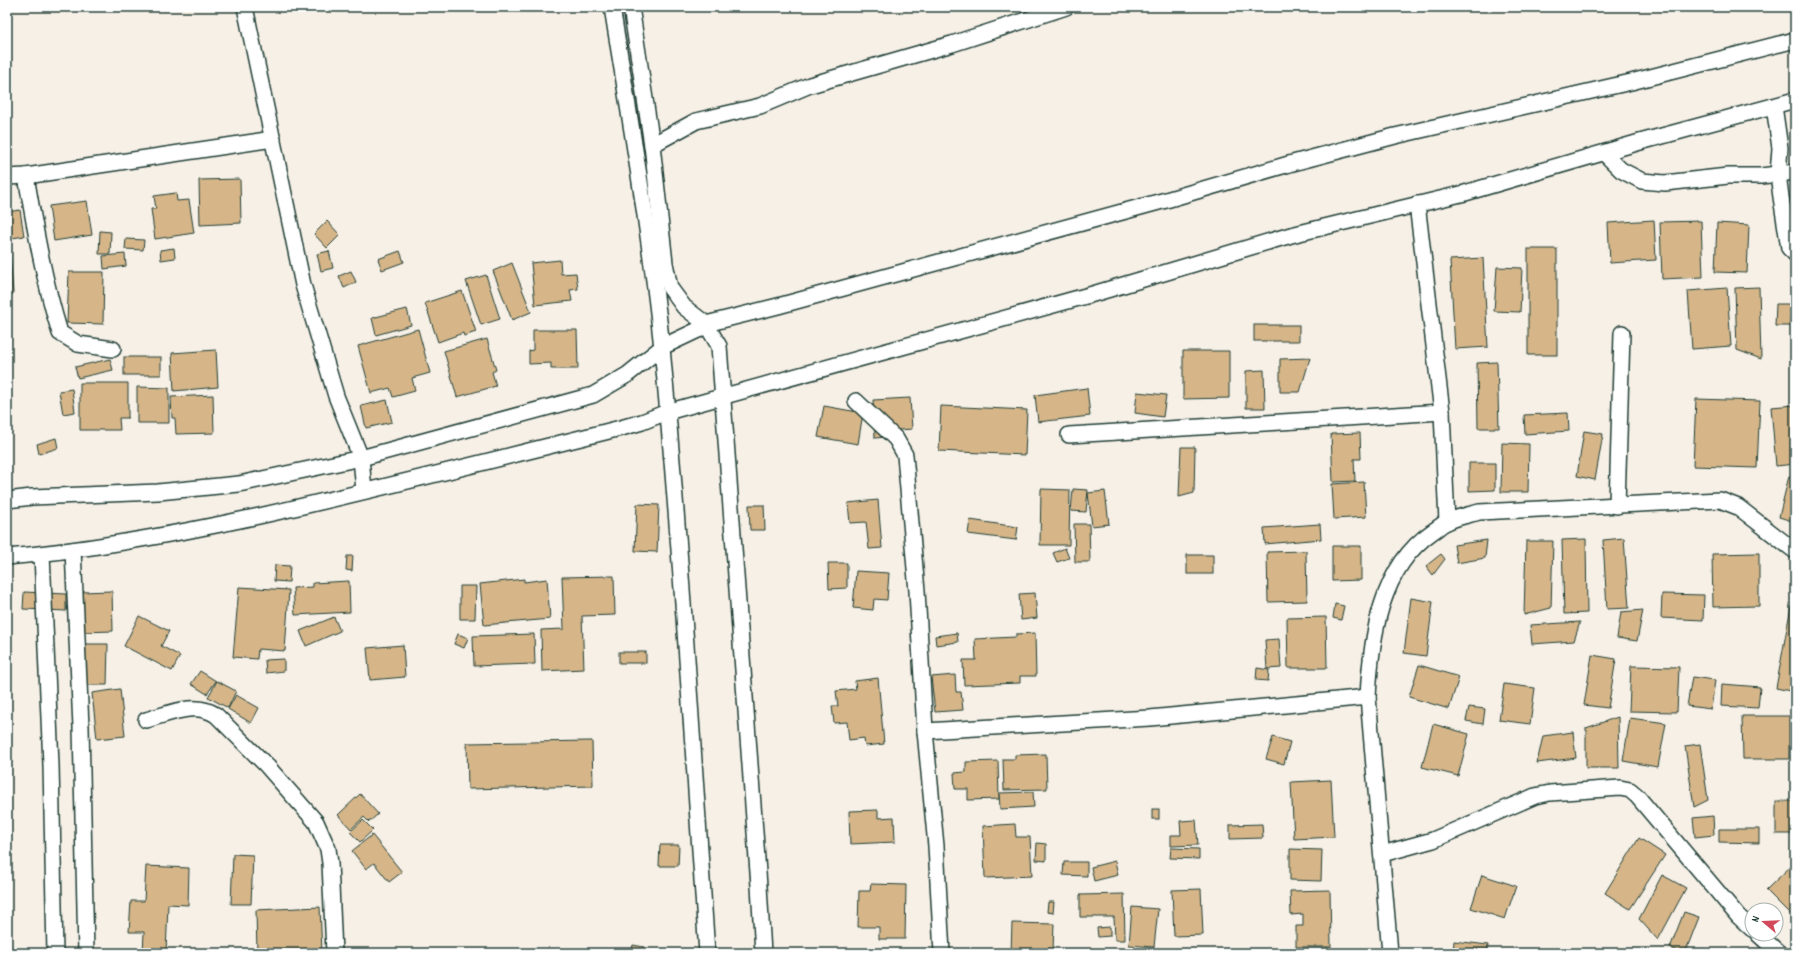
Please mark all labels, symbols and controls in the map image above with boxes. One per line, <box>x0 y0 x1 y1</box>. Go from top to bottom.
north arrow <box>1744 902 1784 942</box>
text: N <box>1748 914 1765 925</box>

